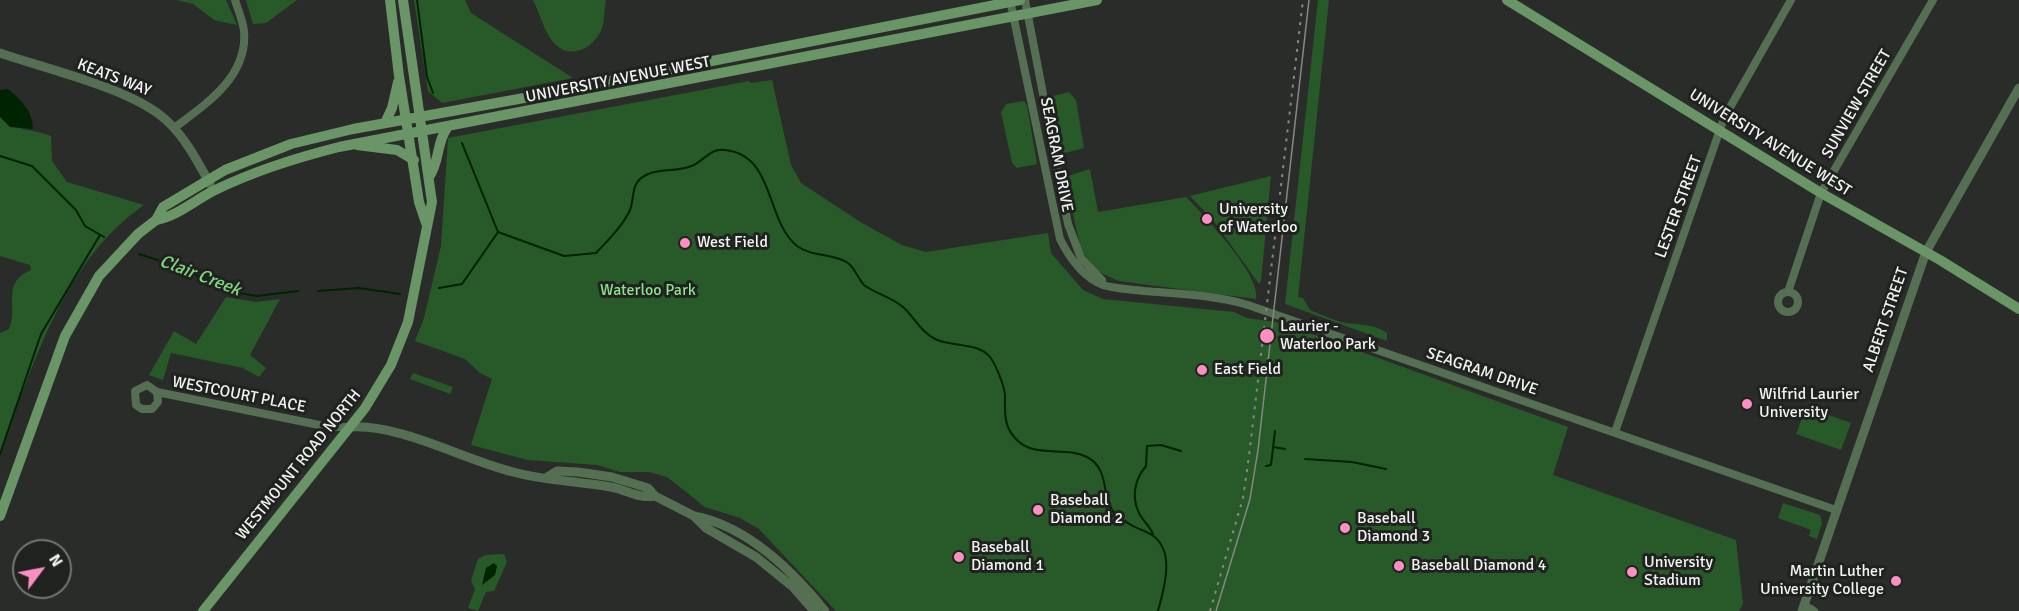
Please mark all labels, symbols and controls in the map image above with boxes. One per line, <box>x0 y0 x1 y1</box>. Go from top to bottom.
street label: SUNVIEW STREET <box>1818 46 1896 162</box>
street label: UNIVERSITY AVENUE WEST <box>524 53 712 107</box>
street label: KEATS WAY <box>74 55 154 101</box>
street label: UNIVERSITY AVENUE WEST <box>1685 85 1855 201</box>
street label: SEAGRAM DRIVE <box>1035 96 1077 214</box>
street label: LESTER STREET <box>1652 153 1706 261</box>
place label: University of Waterloo <box>1219 200 1298 238</box>
marker: University of Waterloo <box>1200 212 1214 226</box>
place label: West Field <box>697 233 768 253</box>
marker: West Field <box>678 236 692 250</box>
water label: Clair Creek <box>156 251 244 301</box>
street label: ALBERT STREET <box>1859 265 1913 375</box>
park label: Waterloo Park <box>600 281 696 301</box>
place label: Laurier - Waterloo Park <box>1280 317 1376 355</box>
marker: Laurier - Waterloo Park <box>1258 327 1276 345</box>
street label: SEAGRAM DRIVE <box>1424 344 1540 400</box>
place label: East Field <box>1214 360 1281 380</box>
marker: East Field <box>1195 363 1209 377</box>
street label: WESTCOURT PLACE <box>171 373 307 417</box>
place label: Wilfrid Laurier University <box>1759 385 1859 423</box>
street label: WESTMOUNT ROAD NORTH <box>232 386 366 544</box>
marker: Wilfrid Laurier University <box>1740 397 1754 411</box>
place label: Baseball Diamond 2 <box>1050 491 1123 529</box>
marker: Baseball Diamond 2 <box>1031 503 1045 517</box>
place label: Baseball Diamond 3 <box>1357 509 1430 547</box>
marker: Baseball Diamond 3 <box>1338 521 1352 535</box>
place label: Baseball Diamond 1 <box>971 538 1044 576</box>
north arrow <box>12 539 72 599</box>
text: N <box>44 550 67 571</box>
marker: Baseball Diamond 1 <box>952 550 966 564</box>
place label: University Stadium <box>1644 553 1713 591</box>
place label: Baseball Diamond 4 <box>1411 556 1546 576</box>
marker: Baseball Diamond 4 <box>1392 559 1406 573</box>
place label: Martin Luther University College <box>1760 562 1884 600</box>
marker: University Stadium <box>1625 565 1639 579</box>
marker: Martin Luther University College <box>1889 574 1903 588</box>

